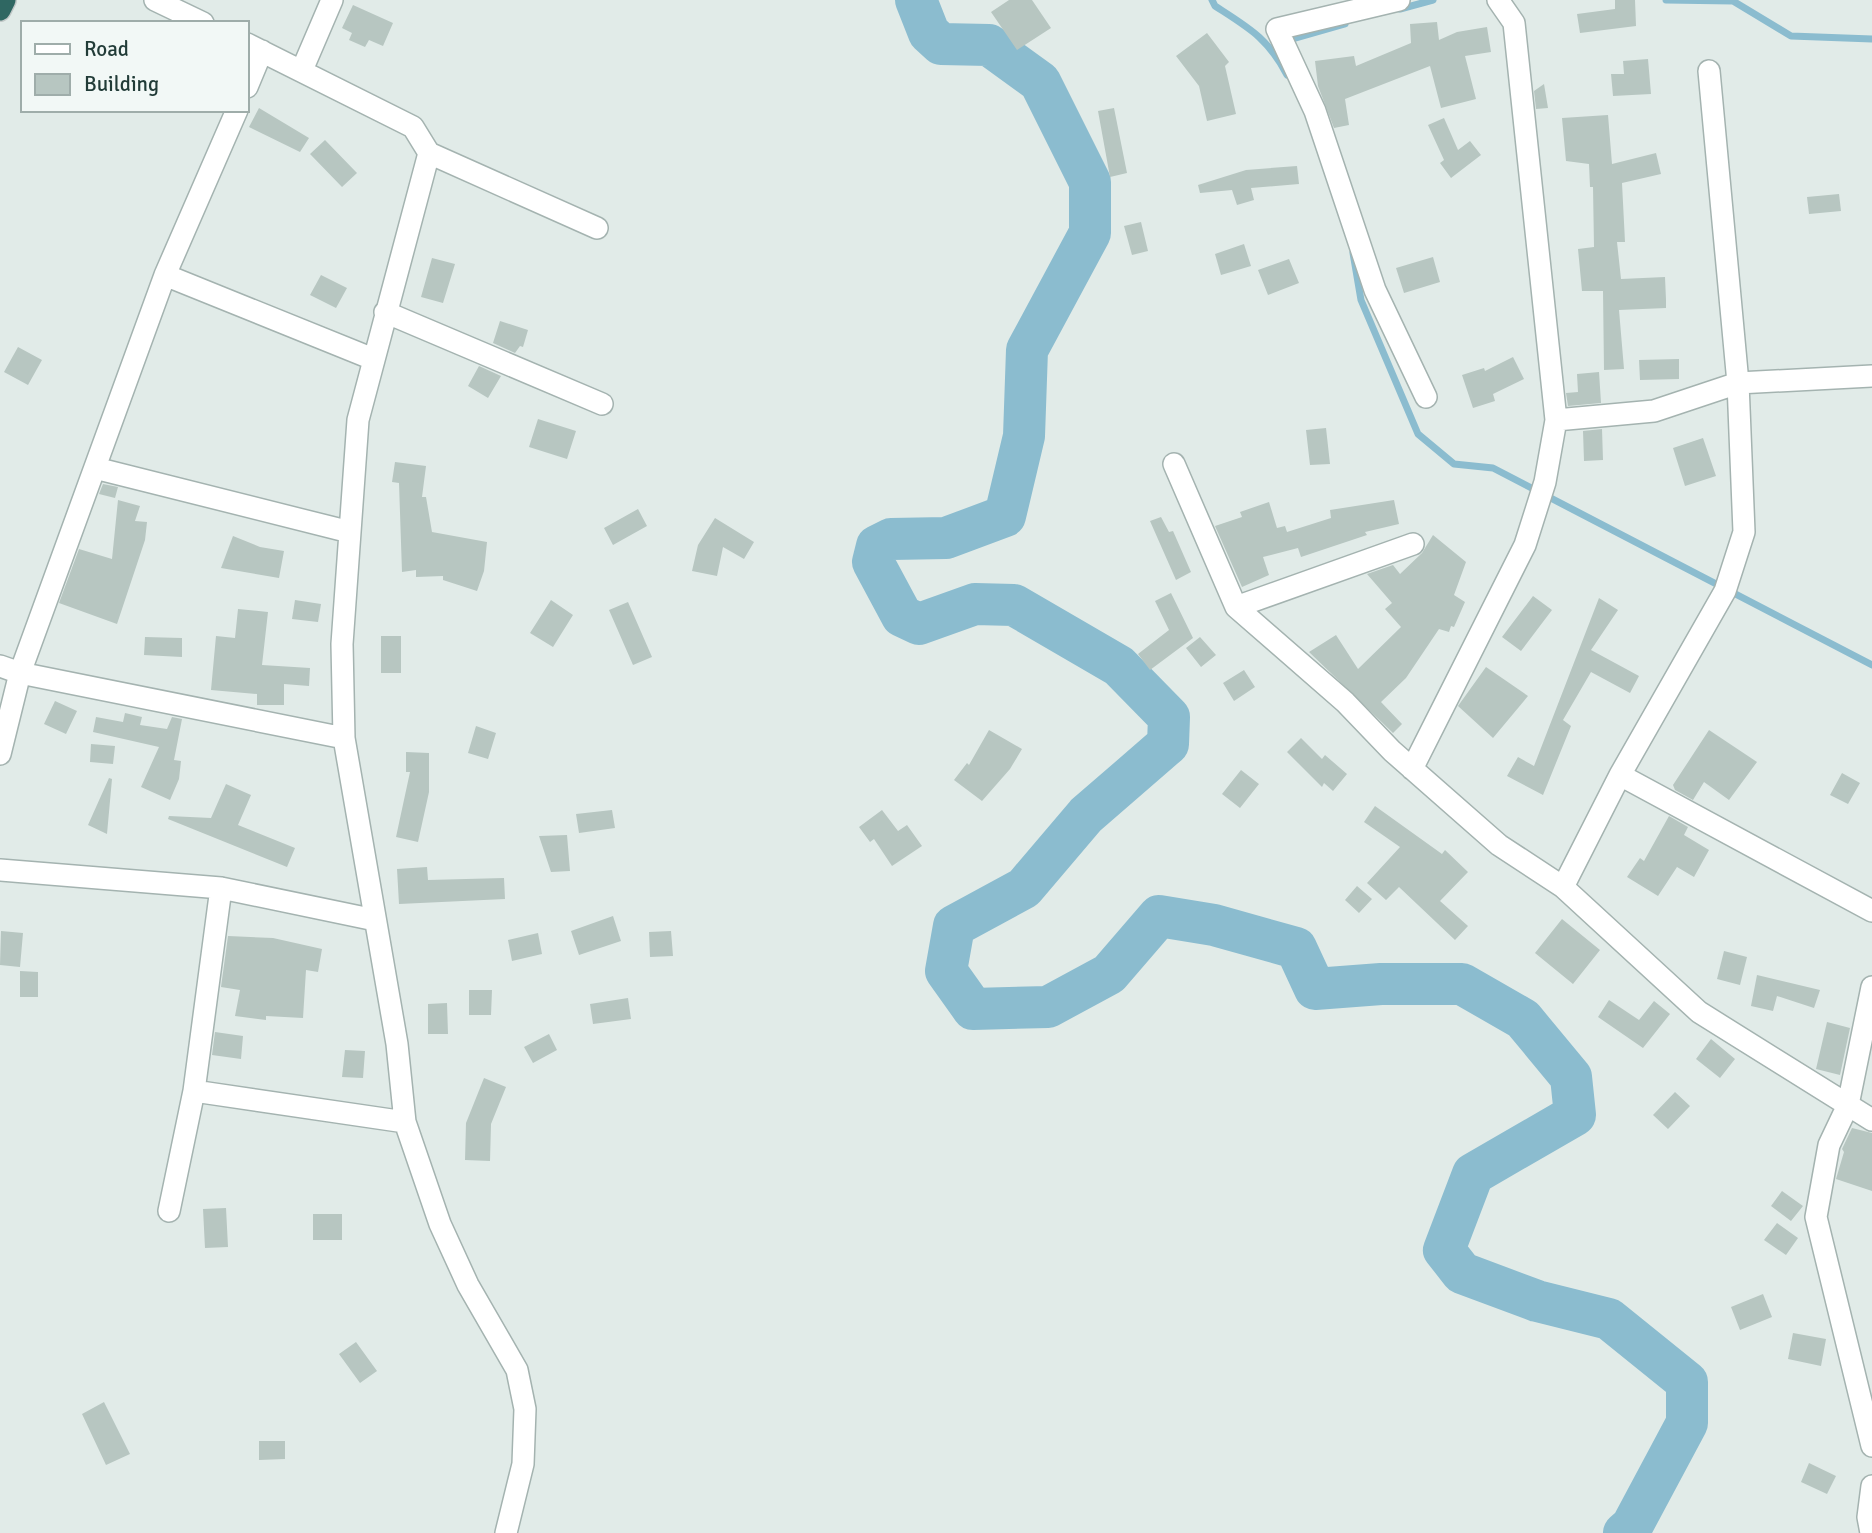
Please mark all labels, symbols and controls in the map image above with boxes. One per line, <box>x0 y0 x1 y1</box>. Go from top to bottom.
legend <box>21 21 248 112</box>
text: Road <box>84 36 129 62</box>
text: Building <box>84 71 159 97</box>

